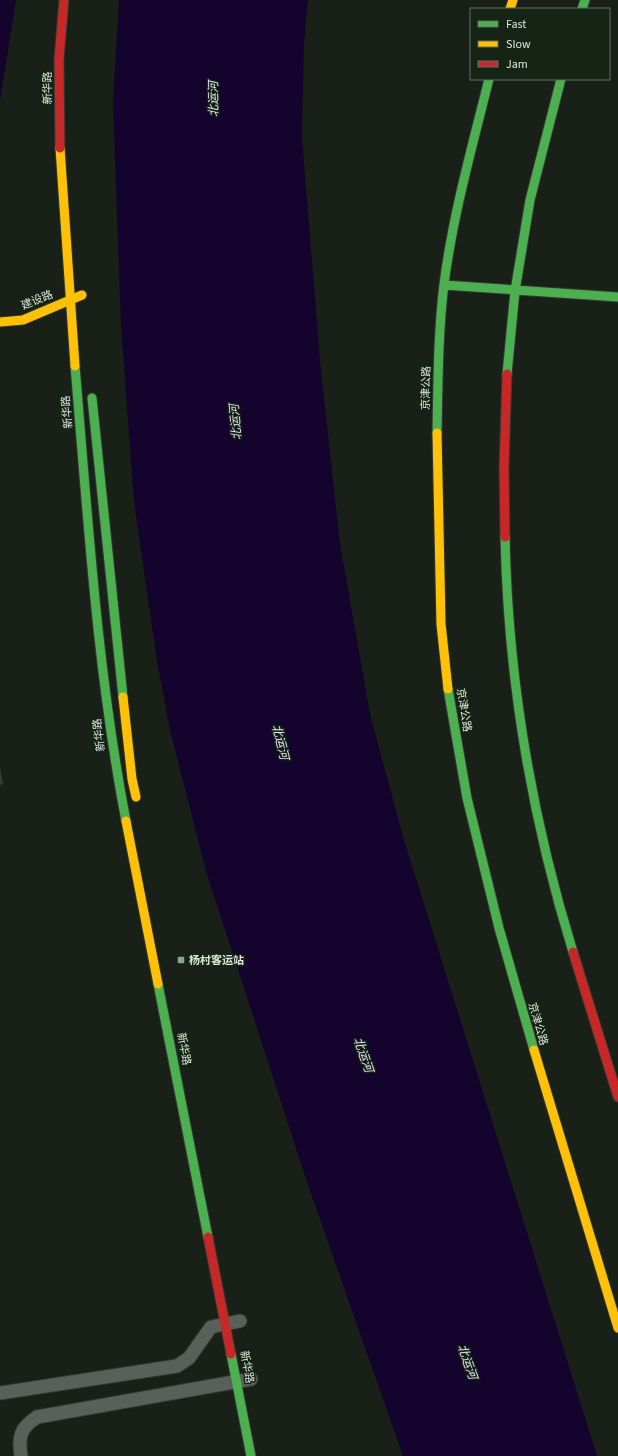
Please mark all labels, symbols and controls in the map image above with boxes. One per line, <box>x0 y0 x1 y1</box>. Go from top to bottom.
legend <box>470 8 610 80</box>
text: Fast <box>506 16 526 33</box>
text: Slow <box>506 36 531 53</box>
text: Jam <box>506 56 528 73</box>
street label: 新华路 <box>40 72 55 105</box>
water label: 北运河 <box>205 79 223 117</box>
street label: 建设路 <box>19 287 55 313</box>
street label: 京津公路 <box>418 366 434 410</box>
street label: 新华路 <box>58 395 76 429</box>
water label: 北运河 <box>226 401 246 441</box>
street label: 京津公路 <box>453 687 475 733</box>
street label: 新华路 <box>90 718 108 752</box>
water label: 北运河 <box>267 722 293 763</box>
place label: 杨村客运站 <box>189 953 244 968</box>
marker: 杨村客运站 <box>176 955 186 965</box>
street label: 京津公路 <box>525 1001 551 1047</box>
street label: 新华路 <box>173 1031 195 1067</box>
water label: 北运河 <box>349 1035 378 1077</box>
water label: 北运河 <box>453 1342 482 1384</box>
street label: 新华路 <box>236 1349 258 1385</box>

